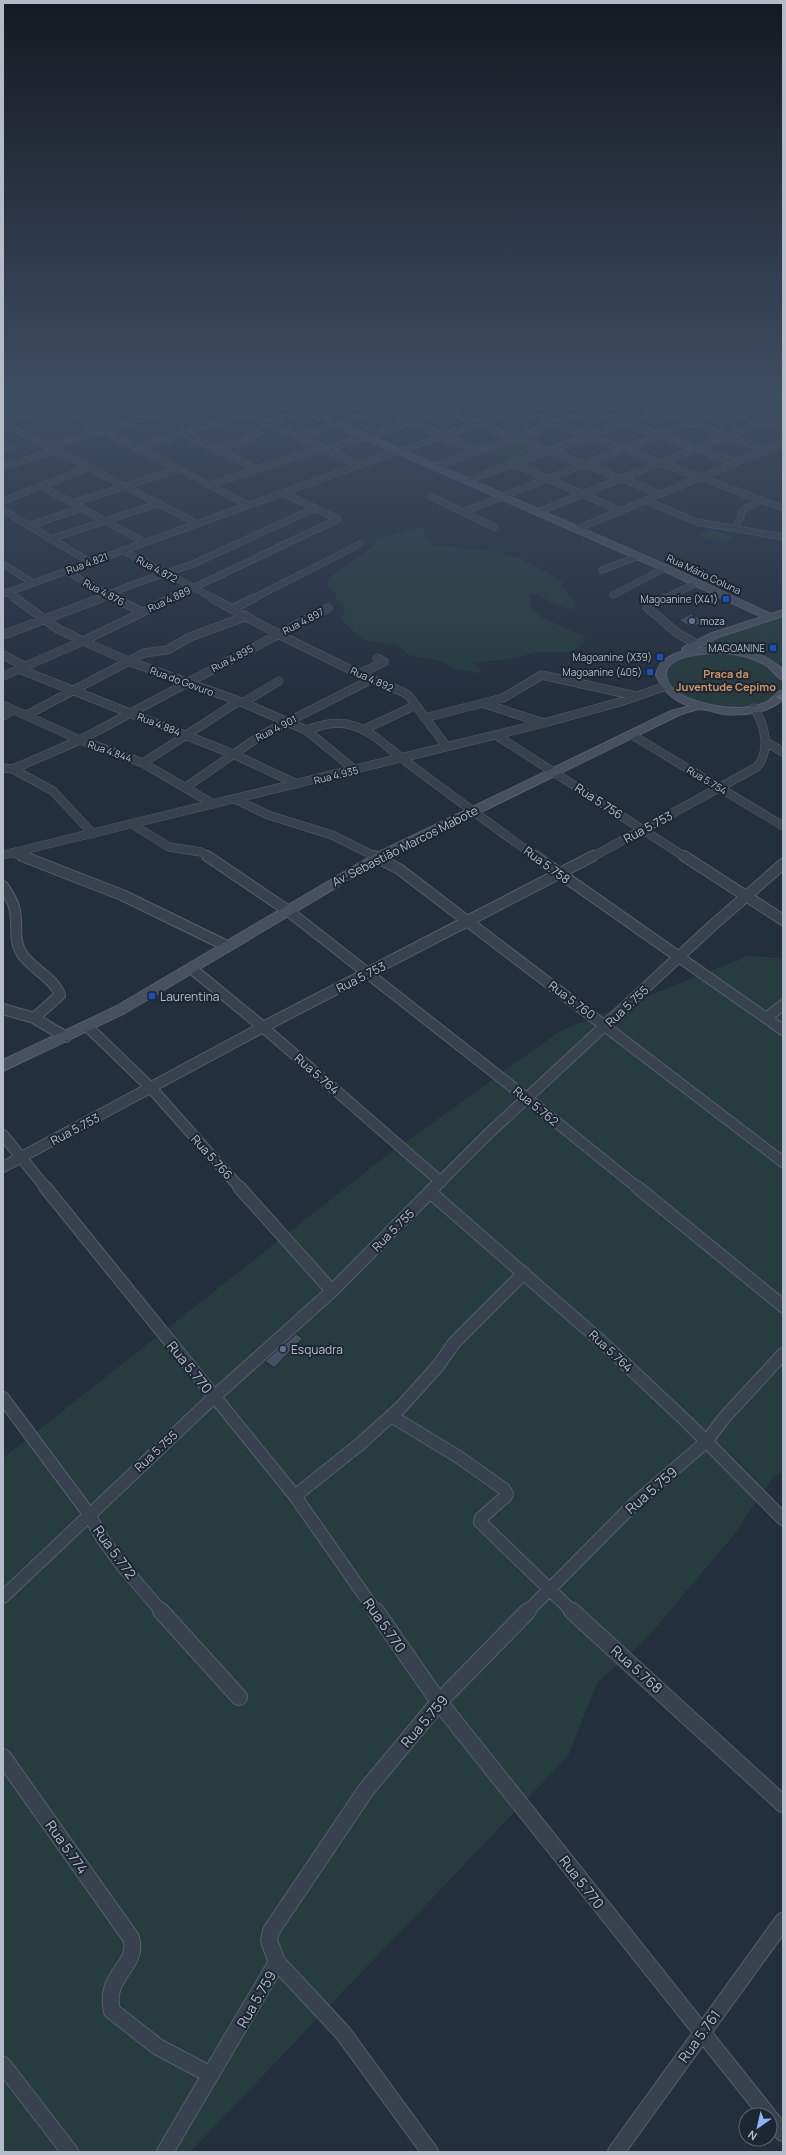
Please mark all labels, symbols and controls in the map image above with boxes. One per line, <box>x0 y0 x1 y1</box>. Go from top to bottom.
street label: Rua 4.821 <box>64 549 110 577</box>
street label: Rua Mário Coluna <box>665 551 743 597</box>
street label: Rua 4.872 <box>134 552 180 586</box>
street label: Rua 4.876 <box>81 575 127 609</box>
street label: Rua 4.889 <box>145 583 193 615</box>
place label: Magoanine (X41) <box>640 592 718 606</box>
marker: Magoanine (X41) <box>721 594 731 604</box>
street label: Rua 4.897 <box>280 604 326 638</box>
place label: moza <box>700 614 725 628</box>
marker: moza <box>687 616 697 626</box>
street label: Rua 4.895 <box>208 641 256 675</box>
place label: MAGOANINE <box>708 641 765 655</box>
marker: MAGOANINE <box>768 643 778 653</box>
place label: Magoanine (X39) <box>572 650 652 664</box>
marker: Magoanine (X39) <box>655 652 665 662</box>
street label: Rua do Govuro <box>148 663 216 699</box>
street label: Rua 4.892 <box>348 663 396 695</box>
place label: Magoanine (405) <box>562 665 642 679</box>
district label: Praca da Juventude Cepimo <box>676 666 776 694</box>
marker: Magoanine (405) <box>645 667 655 677</box>
street label: Rua 4.884 <box>135 709 183 739</box>
street label: Rua 4.901 <box>253 712 299 744</box>
street label: Rua 4.844 <box>86 737 134 765</box>
street label: Rua 5.754 <box>684 762 730 798</box>
street label: Rua 4.935 <box>312 763 360 787</box>
street label: Rua 5.756 <box>572 779 626 823</box>
street label: Av. Sebastião Marcos Mabote <box>329 802 481 890</box>
street label: Rua 5.753 <box>620 807 676 847</box>
street label: Rua 5.758 <box>520 842 574 888</box>
street label: Rua 5.753 <box>333 957 389 997</box>
street label: Rua 5.760 <box>545 977 599 1023</box>
street label: Rua 5.755 <box>602 981 652 1031</box>
place label: Laurentina <box>160 988 220 1005</box>
marker: Laurentina <box>147 991 157 1001</box>
street label: Rua 5.764 <box>291 1050 343 1098</box>
street label: Rua 5.762 <box>510 1082 562 1130</box>
street label: Rua 5.753 <box>47 1109 103 1149</box>
street label: Rua 5.766 <box>187 1131 237 1183</box>
street label: Rua 5.755 <box>368 1205 418 1255</box>
street label: Rua 5.764 <box>585 1326 637 1376</box>
street label: Rua 5.770 <box>163 1337 217 1397</box>
place label: Esquadra <box>291 1341 343 1358</box>
marker: Esquadra <box>278 1344 288 1354</box>
street label: Rua 5.755 <box>131 1426 181 1476</box>
street label: Rua 5.759 <box>621 1462 681 1518</box>
street label: Rua 5.772 <box>89 1521 141 1583</box>
street label: Rua 5.770 <box>359 1594 411 1656</box>
street label: Rua 5.768 <box>607 1641 667 1697</box>
street label: Rua 5.759 <box>396 1691 452 1751</box>
street label: Rua 5.774 <box>42 1816 92 1878</box>
street label: Rua 5.770 <box>555 1852 609 1912</box>
street label: Rua 5.759 <box>232 1967 280 2031</box>
street label: Rua 5.761 <box>674 2006 724 2066</box>
north arrow <box>738 2107 778 2147</box>
text: N <box>745 2127 760 2144</box>

